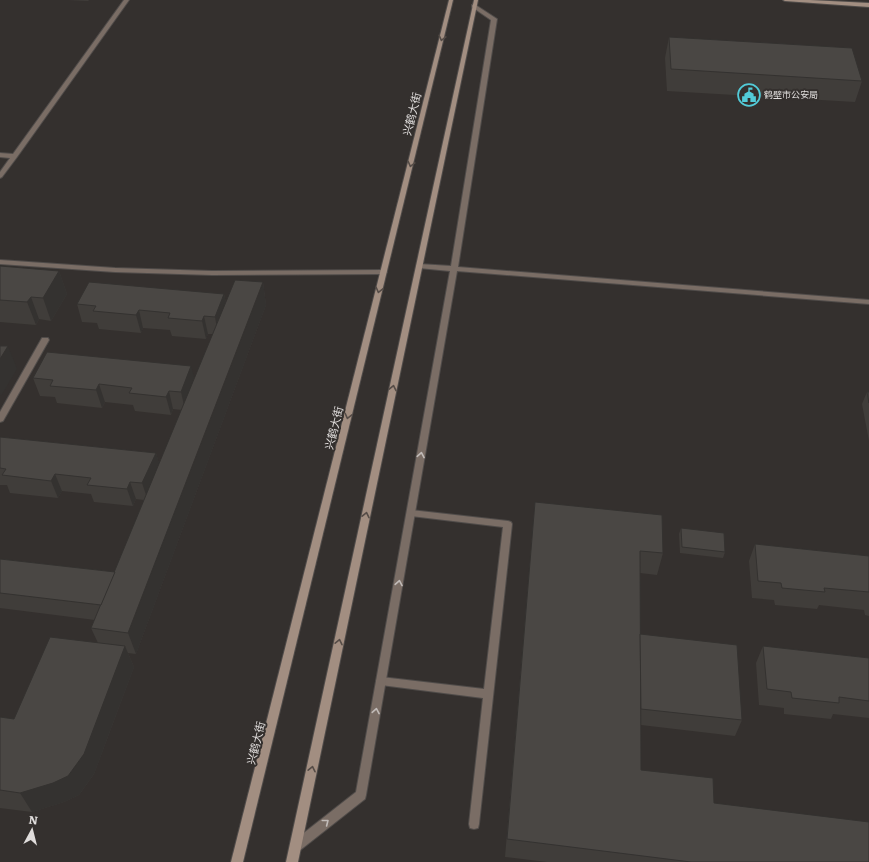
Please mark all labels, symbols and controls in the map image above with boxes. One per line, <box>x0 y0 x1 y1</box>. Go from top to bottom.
one-way arrow <box>438 34 447 41</box>
public building icon: 鹤壁市公安局 <box>736 82 762 108</box>
place label: 鹤壁市公安局 <box>764 87 818 101</box>
street label: 兴鹤大街 <box>398 90 424 137</box>
one-way arrow <box>407 161 415 167</box>
one-way arrow <box>376 287 384 293</box>
one-way arrow <box>389 385 397 391</box>
street label: 兴鹤大街 <box>320 404 346 451</box>
one-way arrow <box>344 413 353 420</box>
one-way arrow <box>416 452 425 458</box>
one-way arrow <box>361 512 369 518</box>
one-way arrow <box>394 580 402 586</box>
one-way arrow <box>334 639 342 645</box>
one-way arrow <box>371 708 380 714</box>
street label: 兴鹤大街 <box>242 719 268 766</box>
one-way arrow <box>307 766 315 772</box>
north arrow <box>12 810 52 850</box>
text: N <box>28 811 39 828</box>
one-way arrow <box>321 820 328 827</box>

